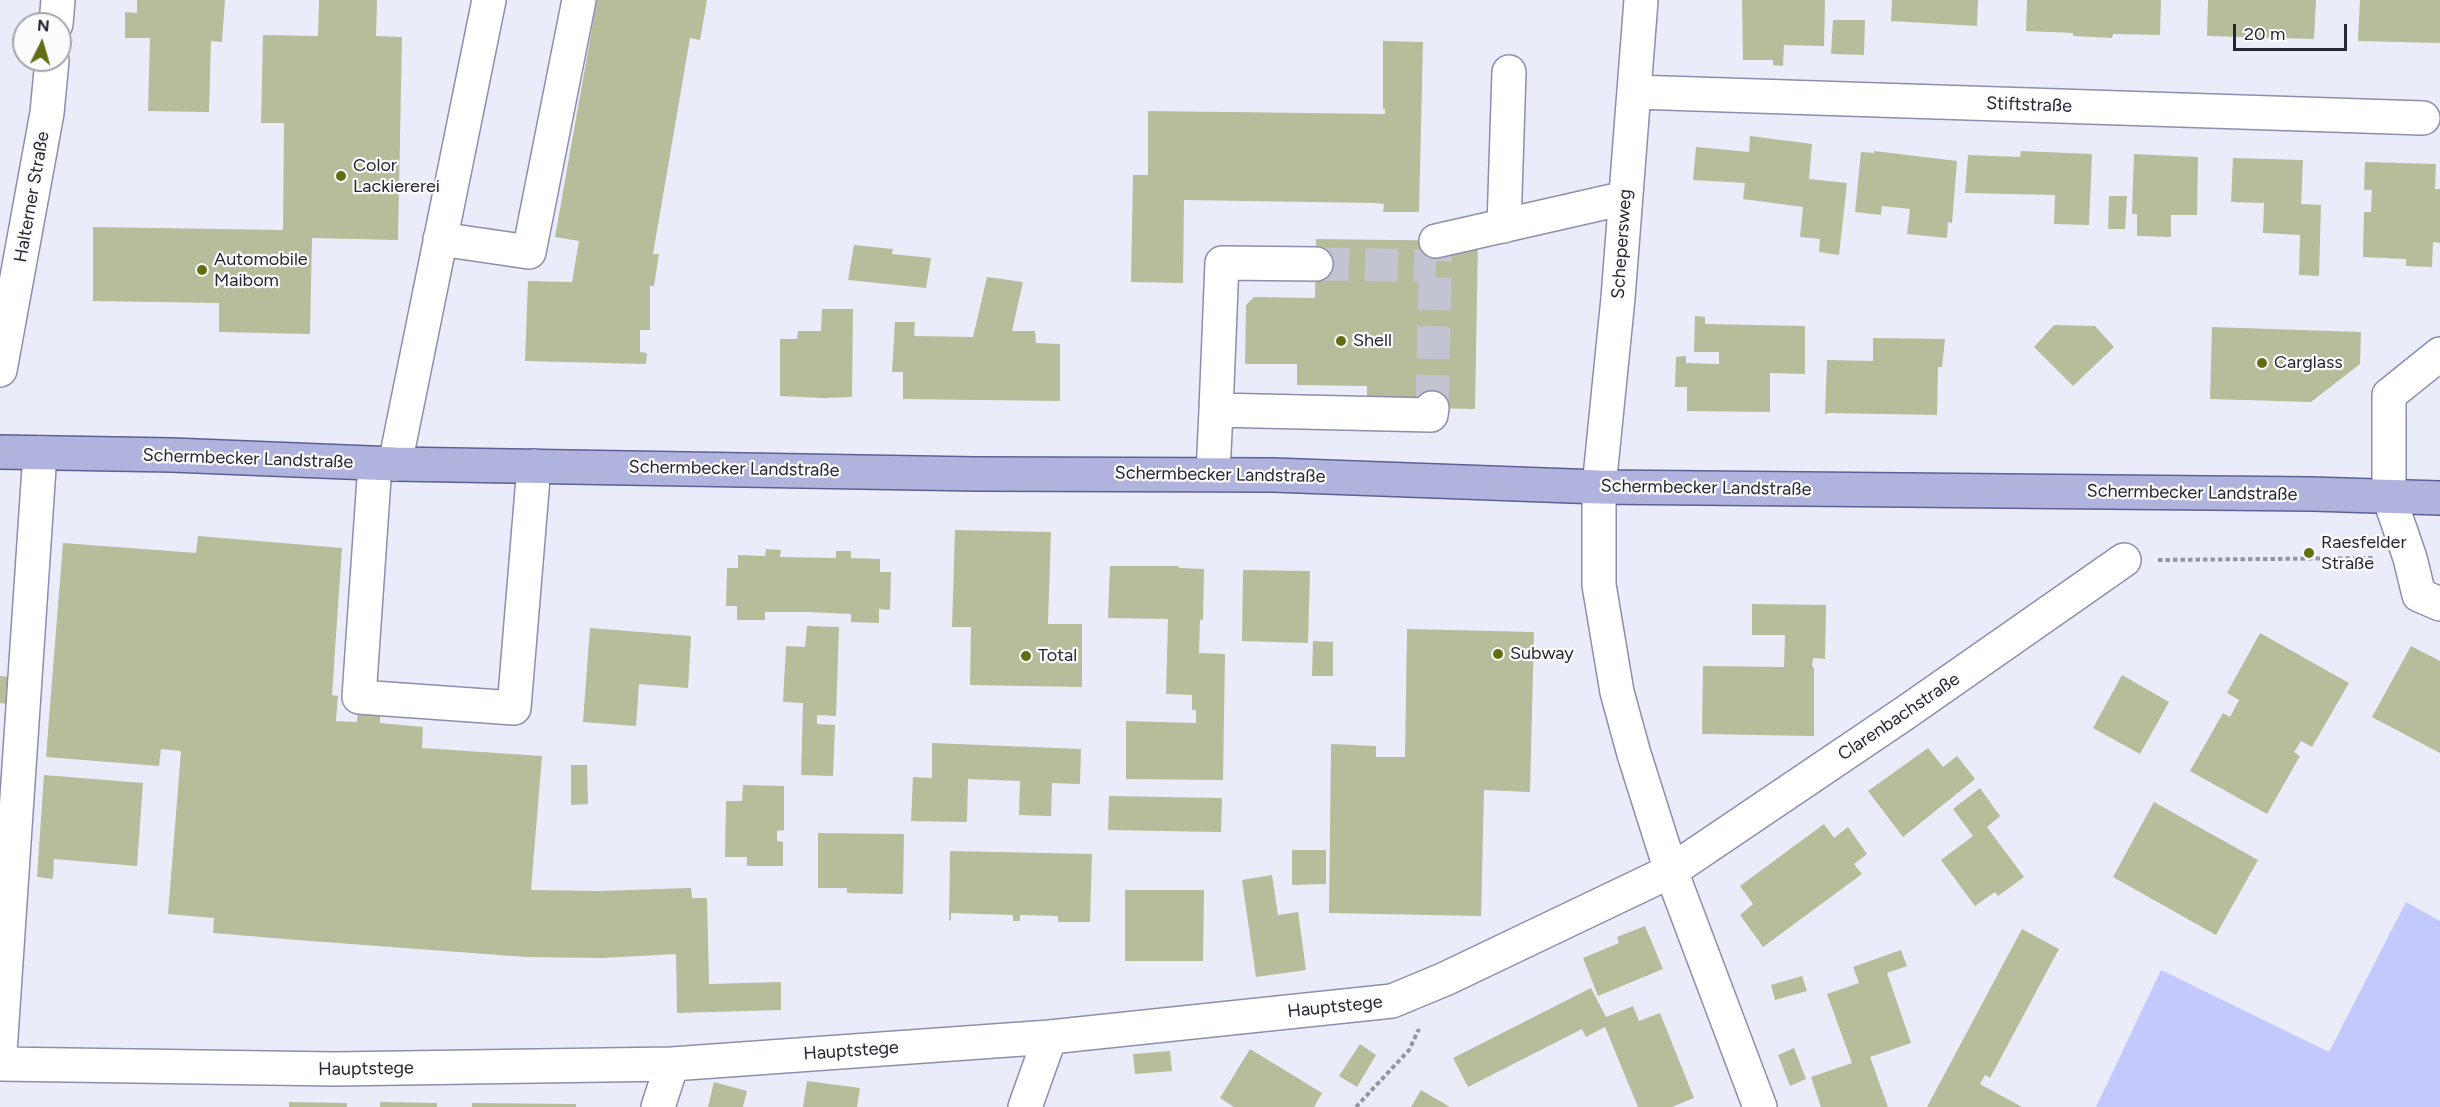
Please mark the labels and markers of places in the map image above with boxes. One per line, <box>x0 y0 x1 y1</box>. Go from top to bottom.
place label: Color Lackiererei <box>353 155 440 198</box>
marker: Color Lackiererei <box>334 169 348 183</box>
place label: Automobile Maibom <box>214 249 308 292</box>
marker: Automobile Maibom <box>195 263 209 277</box>
place label: Shell <box>1353 330 1392 352</box>
marker: Shell <box>1334 334 1348 348</box>
place label: Carglass <box>2274 352 2343 374</box>
marker: Carglass <box>2255 356 2269 370</box>
place label: Raesfelder Straße <box>2321 532 2406 574</box>
marker: Raesfelder Straße <box>2302 546 2316 560</box>
place label: Subway <box>1510 643 1574 665</box>
place label: Total <box>1038 645 1077 667</box>
marker: Subway <box>1491 647 1505 661</box>
marker: Total <box>1019 649 1033 663</box>

